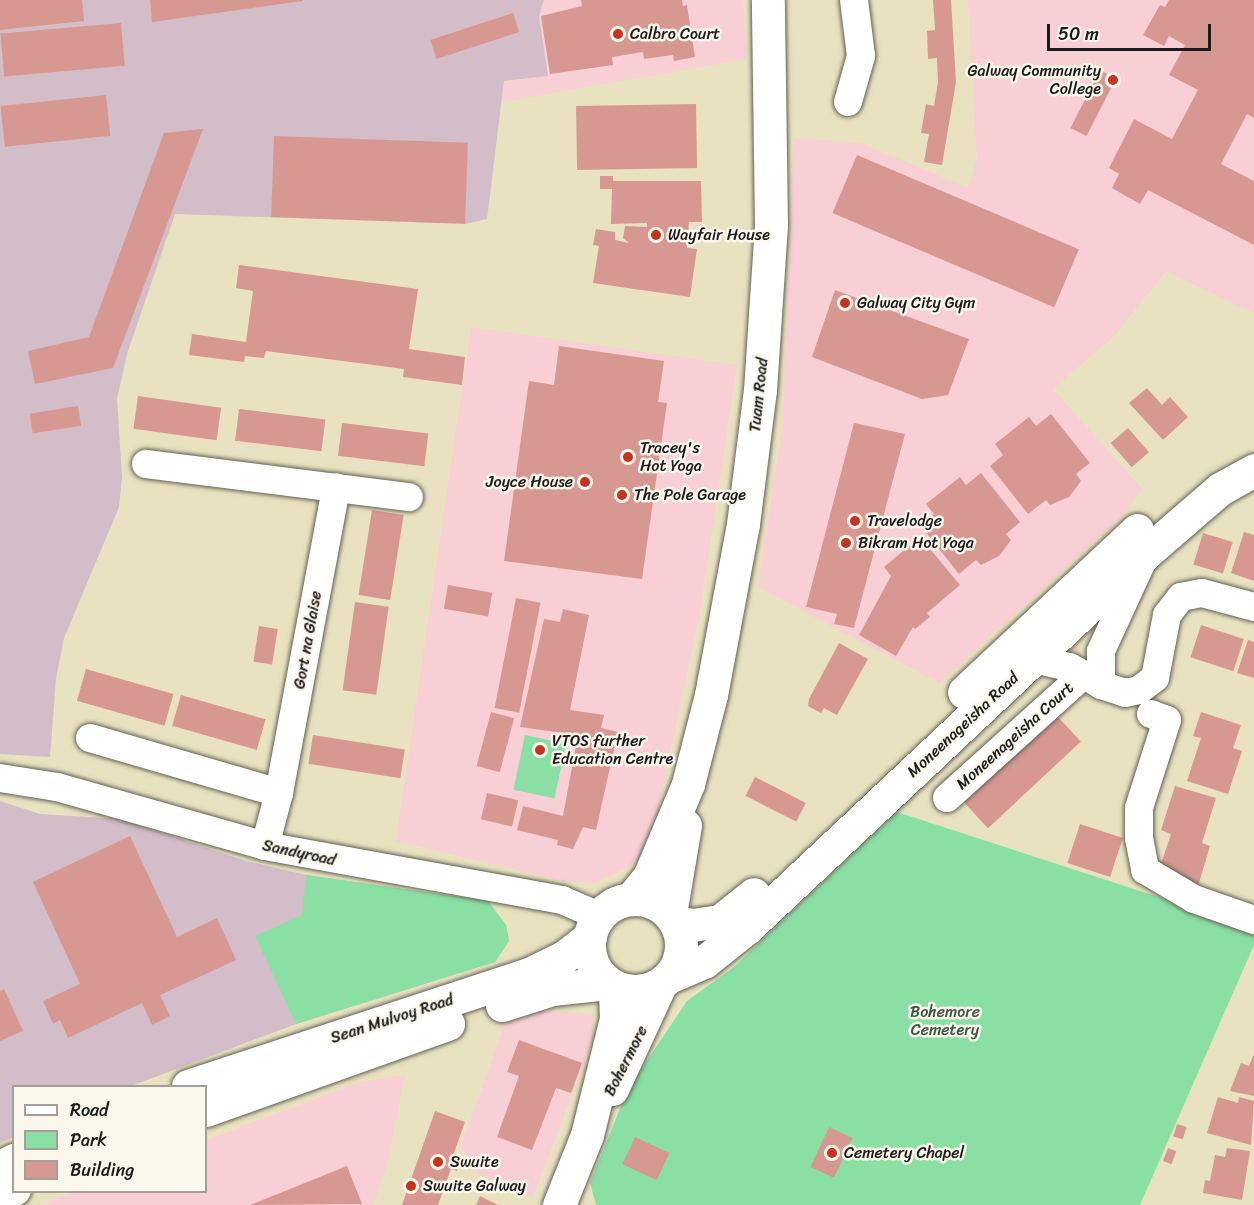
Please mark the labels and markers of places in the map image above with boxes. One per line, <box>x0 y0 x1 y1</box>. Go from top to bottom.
place label: Calbro Court <box>630 24 720 44</box>
marker: Calbro Court <box>611 27 625 41</box>
place label: Galway Community College <box>967 61 1101 99</box>
marker: Galway Community College <box>1106 73 1120 87</box>
place label: Wayfair House <box>668 225 770 245</box>
marker: Wayfair House <box>649 228 663 242</box>
place label: Galway City Gym <box>857 293 975 313</box>
marker: Galway City Gym <box>838 296 852 310</box>
place label: Tracey's Hot Yoga <box>640 438 702 476</box>
marker: Tracey's Hot Yoga <box>621 450 635 464</box>
place label: Joyce House <box>486 472 573 492</box>
marker: Joyce House <box>578 475 592 489</box>
place label: The Pole Garage <box>634 485 747 505</box>
marker: The Pole Garage <box>615 488 629 502</box>
place label: Travelodge <box>867 511 942 531</box>
marker: Travelodge <box>848 514 862 528</box>
place label: Bikram Hot Yoga <box>858 533 974 553</box>
marker: Bikram Hot Yoga <box>839 536 853 550</box>
place label: VTOS further Education Centre <box>552 731 674 769</box>
marker: VTOS further Education Centre <box>533 743 547 757</box>
place label: Cemetery Chapel <box>844 1143 964 1163</box>
marker: Cemetery Chapel <box>825 1146 839 1160</box>
place label: Swuite <box>450 1152 499 1172</box>
marker: Swuite <box>431 1155 445 1169</box>
place label: Swuite Galway <box>423 1176 526 1196</box>
marker: Swuite Galway <box>404 1179 418 1193</box>

